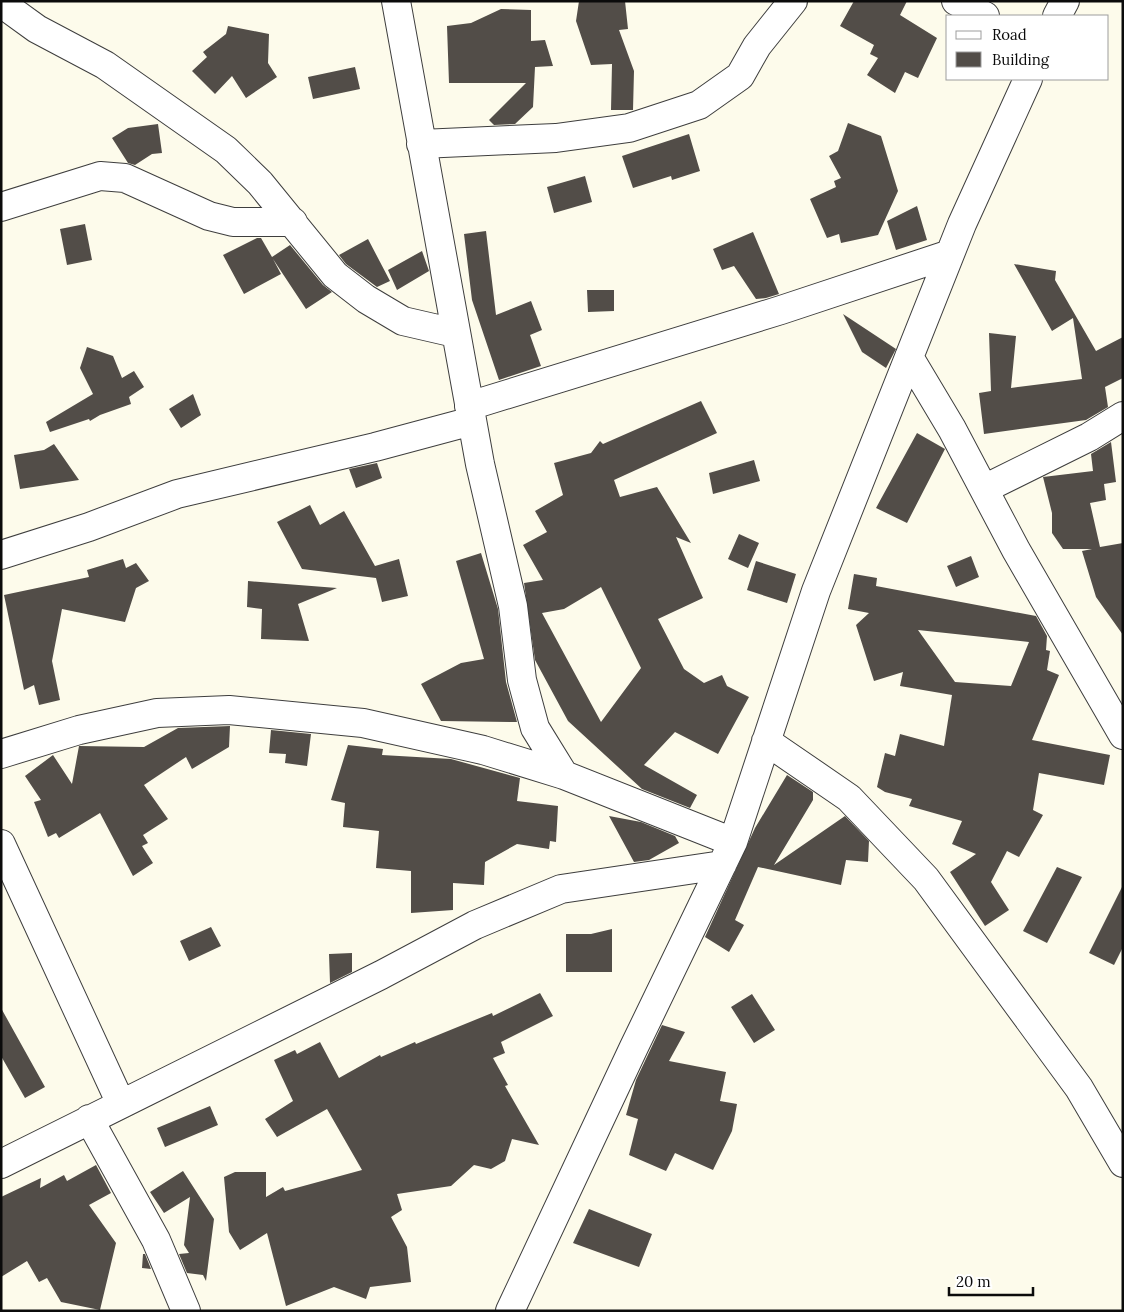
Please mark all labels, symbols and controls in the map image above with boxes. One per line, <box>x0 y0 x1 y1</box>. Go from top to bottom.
legend <box>946 15 1109 80</box>
text: Road <box>992 25 1027 44</box>
text: Building <box>992 50 1050 69</box>
scale bar <box>949 1264 1033 1296</box>
text: 20 m <box>956 1272 991 1291</box>

